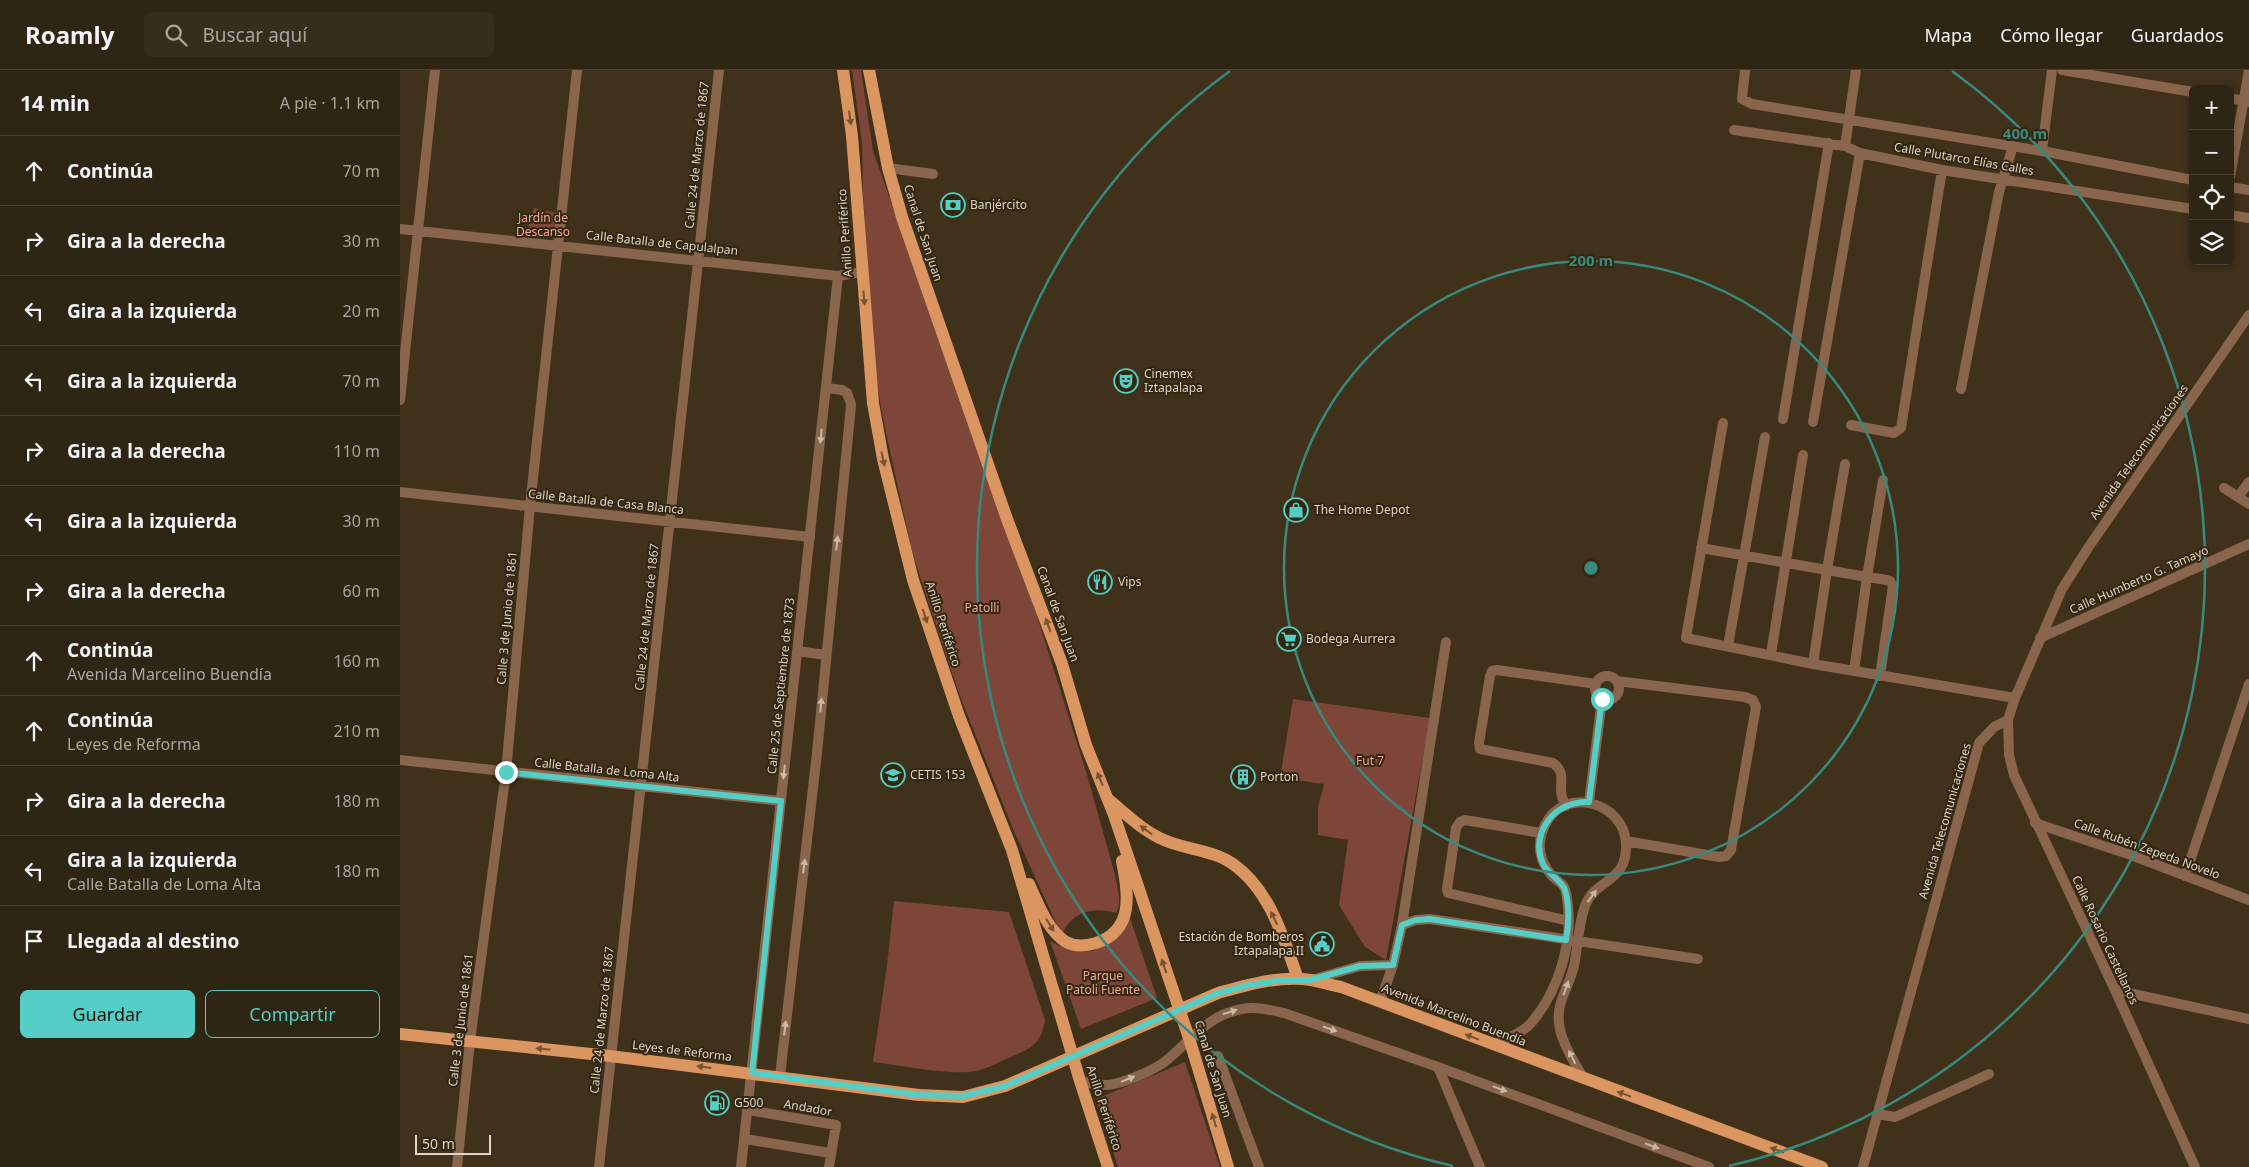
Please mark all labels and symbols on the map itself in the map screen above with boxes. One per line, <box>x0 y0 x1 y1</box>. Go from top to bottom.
street label: Calle 24 de Marzo de 1867 <box>680 80 713 229</box>
one-way arrow <box>846 111 854 127</box>
text: 400 m <box>2003 123 2047 143</box>
street label: Calle Plutarco Elías Calles <box>1893 138 2036 179</box>
street label: Canal de San Juan <box>900 182 947 283</box>
street label: Anillo Periférico <box>833 188 856 278</box>
bank icon: Banjército <box>940 192 966 218</box>
place label: Banjército <box>970 196 1027 213</box>
park label: Jardín de Descanso <box>516 209 570 240</box>
street label: Calle Batalla de Capulalpan <box>585 226 739 259</box>
text: 200 m <box>1569 250 1613 270</box>
one-way arrow <box>860 290 868 306</box>
place label: Cinemex Iztapalapa <box>1144 365 1203 396</box>
theatre icon: Cinemex Iztapalapa <box>1113 368 1139 394</box>
street label: Avenida Telecomunicaciones <box>2085 381 2192 523</box>
one-way arrow <box>817 428 825 444</box>
one-way arrow <box>879 451 887 466</box>
street label: Calle Batalla de Casa Blanca <box>527 485 685 518</box>
shop icon: The Home Depot <box>1283 497 1309 523</box>
place label: The Home Depot <box>1314 501 1410 518</box>
one-way arrow <box>833 535 841 551</box>
street label: Calle Humberto G. Tamayo <box>2067 541 2211 618</box>
street label: Calle 24 de Marzo de 1867 <box>630 542 663 691</box>
street label: Calle 3 de Junio de 1861 <box>492 550 521 685</box>
centre of rings <box>1582 559 1600 577</box>
street label: Canal de San Juan <box>1033 564 1084 664</box>
restaurant icon: Vips <box>1087 569 1113 595</box>
place label: Vips <box>1118 573 1142 590</box>
street label: Anillo Periférico <box>922 579 965 669</box>
street label: Calle 25 de Septiembre de 1873 <box>763 597 798 775</box>
park label: Patolli <box>965 599 999 616</box>
one-way arrow <box>922 608 930 623</box>
one-way arrow <box>1044 617 1052 632</box>
supermarket icon: Bodega Aurrera <box>1276 626 1302 652</box>
place label: Bodega Aurrera <box>1306 630 1395 647</box>
route start <box>1591 688 1614 711</box>
one-way arrow <box>817 696 825 712</box>
street label: Avenida Telecomunicaciones <box>1914 741 1975 901</box>
park label: Fut 7 <box>1356 752 1384 769</box>
street label: Calle Batalla de Loma Alta <box>534 753 680 786</box>
route end <box>495 761 518 784</box>
school or university icon: CETIS 153 <box>880 762 906 788</box>
one-way arrow <box>780 764 788 780</box>
building icon: Porton <box>1230 764 1256 790</box>
place label: CETIS 153 <box>910 766 965 783</box>
place label: Porton <box>1260 768 1298 785</box>
one-way arrow <box>1096 771 1104 786</box>
street label: Calle Rubén Zepeda Novelo <box>2072 814 2223 883</box>
one-way arrow <box>1139 825 1153 835</box>
one-way arrow <box>800 858 808 874</box>
street label: Calle Rosario Castellanos <box>2068 873 2143 1007</box>
one-way arrow <box>1586 890 1597 903</box>
one-way arrow <box>1270 911 1278 925</box>
one-way arrow <box>1045 918 1055 931</box>
place label: Estación de Bomberos Iztapalapa II <box>1178 928 1304 959</box>
public building icon: Estación de Bomberos Iztapalapa II <box>1309 931 1335 957</box>
street label: Calle 24 de Marzo de 1867 <box>585 945 618 1094</box>
street label: Calle 3 de Junio de 1861 <box>444 952 477 1087</box>
one-way arrow <box>1160 958 1168 973</box>
park label: Parque Patoli Fuente <box>1066 967 1140 998</box>
street label: Avenida Marcelino Buendía <box>1379 979 1529 1050</box>
one-way arrow <box>1563 981 1570 996</box>
one-way arrow <box>1223 1008 1238 1016</box>
street label: Canal de San Juan <box>1191 1018 1236 1119</box>
one-way arrow <box>781 1019 789 1035</box>
one-way arrow <box>1323 1025 1338 1033</box>
one-way arrow <box>1464 1033 1479 1041</box>
street label: Leyes de Reforma <box>631 1036 733 1065</box>
one-way arrow <box>534 1045 550 1053</box>
one-way arrow <box>1568 1050 1576 1065</box>
one-way arrow <box>696 1063 712 1071</box>
street label: Anillo Periférico <box>1083 1063 1126 1153</box>
one-way arrow <box>1121 1075 1136 1083</box>
one-way arrow <box>1492 1086 1507 1093</box>
fuel station icon: G500 <box>704 1090 730 1116</box>
one-way arrow <box>1616 1090 1631 1098</box>
place label: G500 <box>734 1094 763 1111</box>
street label: Andador <box>783 1095 834 1120</box>
one-way arrow <box>1209 1113 1217 1128</box>
scale bar <box>415 1132 491 1155</box>
one-way arrow <box>1645 1142 1660 1150</box>
one-way arrow <box>1769 1146 1784 1153</box>

